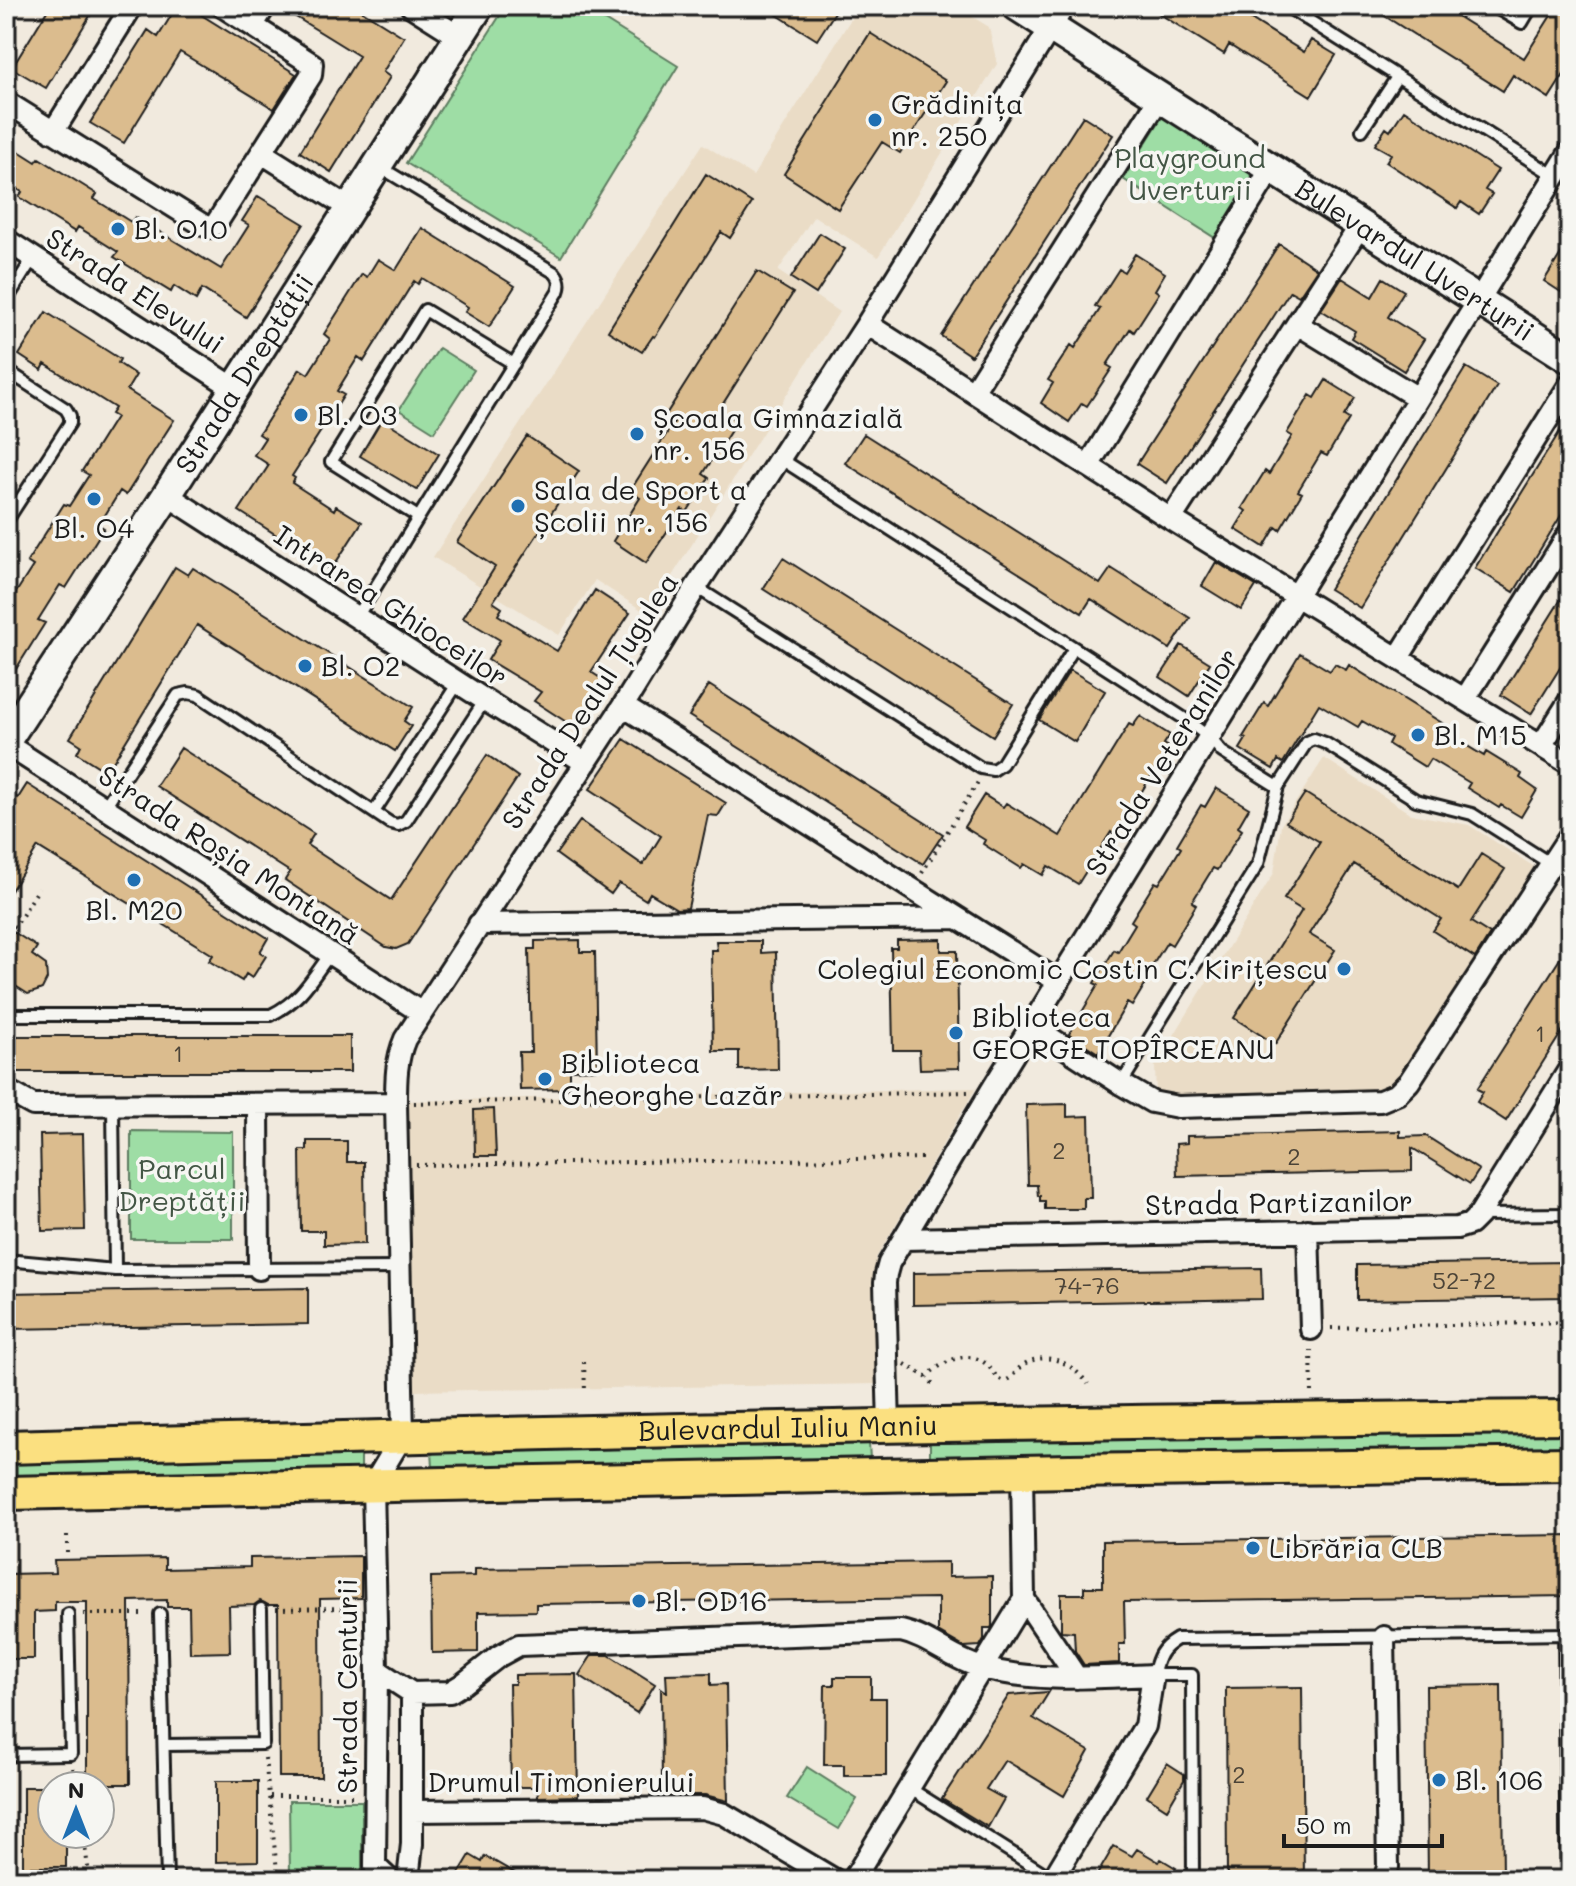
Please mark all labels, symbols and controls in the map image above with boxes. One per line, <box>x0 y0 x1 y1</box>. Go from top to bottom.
place label: Grădinița nr. 250 <box>891 85 1023 153</box>
marker: Grădinița nr. 250 <box>866 111 884 129</box>
park label: Playground Uverturii <box>1114 139 1266 207</box>
street label: Bulevardul Uverturii <box>1289 170 1542 349</box>
place label: Bl. O10 <box>134 210 228 246</box>
street label: Strada Elevului <box>40 219 231 361</box>
marker: Bl. O10 <box>109 220 127 238</box>
street label: Strada Dreptății <box>166 266 321 480</box>
place label: Bl. O3 <box>317 396 397 432</box>
place label: Școala Gimnazială nr. 156 <box>653 399 903 467</box>
marker: Bl. O3 <box>292 406 310 424</box>
marker: Școala Gimnazială nr. 156 <box>628 425 646 443</box>
place label: Sala de Sport a Școlii nr. 156 <box>534 471 747 540</box>
marker: Bl. O4 <box>85 490 103 508</box>
marker: Sala de Sport a Școlii nr. 156 <box>509 497 527 515</box>
place label: Bl. O4 <box>54 509 135 545</box>
street label: Intrarea Ghioceilor <box>268 516 515 694</box>
street label: Strada Dealul Țugulea <box>493 565 686 836</box>
street label: Strada Veteranilor <box>1076 641 1246 882</box>
place label: Bl. O2 <box>321 647 400 683</box>
marker: Bl. O2 <box>296 657 314 675</box>
place label: Bl. M15 <box>1434 716 1527 752</box>
marker: Bl. M15 <box>1409 726 1427 744</box>
street label: Strada Roșia Montană <box>92 756 367 953</box>
marker: Bl. M20 <box>125 871 143 889</box>
place label: Bl. M20 <box>86 891 182 927</box>
place label: Colegiul Economic Costin C. Kirițescu <box>817 950 1328 987</box>
marker: Colegiul Economic Costin C. Kirițescu <box>1335 960 1353 978</box>
place label: Biblioteca GEORGE TOPÎRCEANU <box>972 998 1275 1066</box>
house number: 1 <box>1535 1017 1545 1048</box>
marker: Biblioteca GEORGE TOPÎRCEANU <box>947 1024 965 1042</box>
house number: 1 <box>173 1037 183 1068</box>
place label: Biblioteca Gheorghe Lazăr <box>561 1044 783 1112</box>
marker: Biblioteca Gheorghe Lazăr <box>536 1070 554 1088</box>
house number: 2 <box>1052 1134 1066 1165</box>
house number: 2 <box>1287 1140 1301 1171</box>
park label: Parcul Dreptății <box>118 1150 246 1219</box>
street label: Strada Partizanilor <box>1145 1182 1413 1222</box>
house number: 52-72 <box>1432 1264 1496 1295</box>
house number: 74-76 <box>1054 1269 1120 1300</box>
street label: Bulevardul Iuliu Maniu <box>638 1406 938 1448</box>
place label: Librăria CLB <box>1269 1529 1443 1565</box>
marker: Librăria CLB <box>1244 1539 1262 1557</box>
street label: Strada Centurii <box>328 1578 364 1794</box>
place label: Bl. OD16 <box>655 1582 768 1618</box>
marker: Bl. OD16 <box>630 1592 648 1610</box>
house number: 2 <box>1232 1758 1246 1789</box>
place label: Bl. 106 <box>1455 1761 1543 1797</box>
street label: Drumul Timonierului <box>427 1763 695 1799</box>
north arrow <box>36 1770 116 1850</box>
marker: Bl. 106 <box>1430 1771 1448 1789</box>
text: N <box>68 1775 84 1804</box>
scale bar <box>1284 1798 1442 1848</box>
text: 50 m <box>1296 1809 1352 1840</box>

